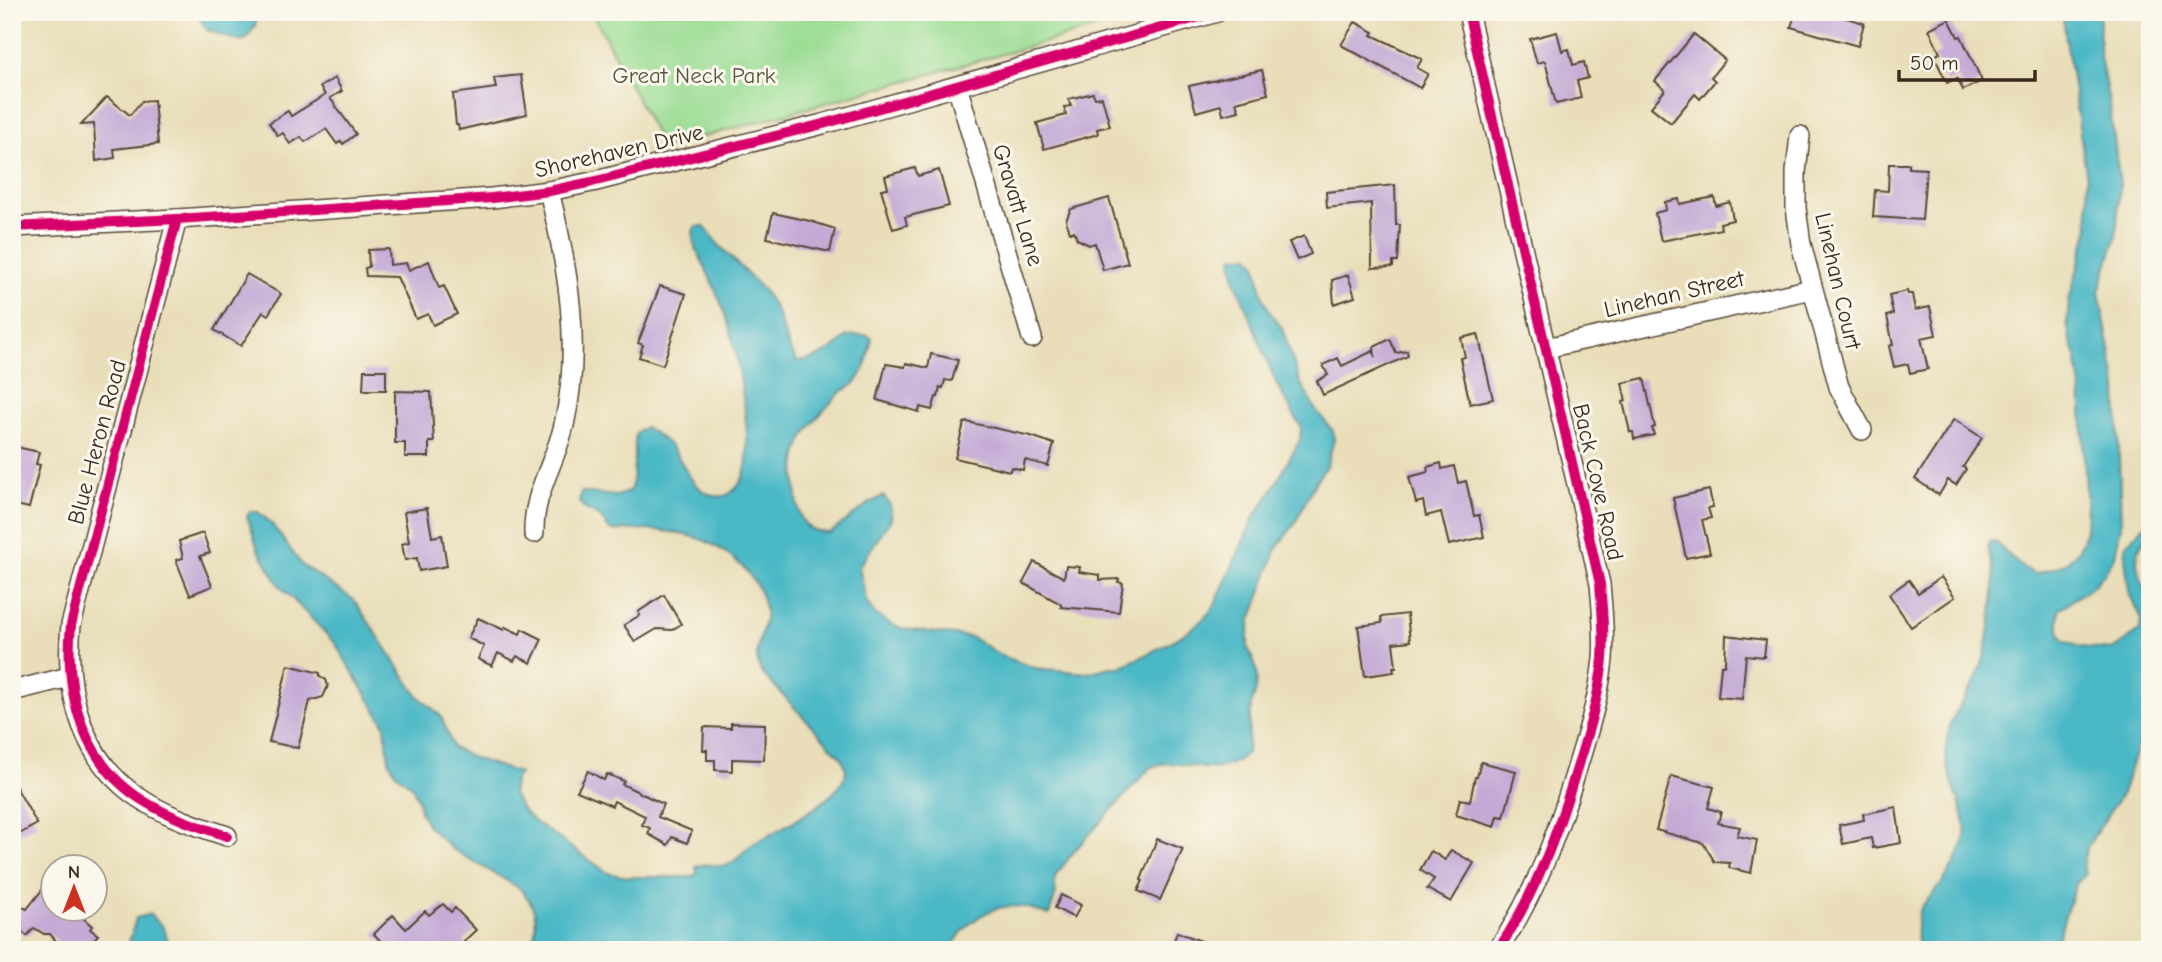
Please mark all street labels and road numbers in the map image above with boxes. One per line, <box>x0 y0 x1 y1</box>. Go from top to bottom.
street label: Shorehaven Drive <box>532 118 706 184</box>
street label: Gravatt Lane <box>987 141 1049 269</box>
street label: Linehan Court <box>1809 210 1867 353</box>
street label: Linehan Street <box>1601 264 1748 323</box>
street label: Blue Heron Road <box>62 357 132 527</box>
street label: Back Cove Road <box>1567 401 1629 563</box>

